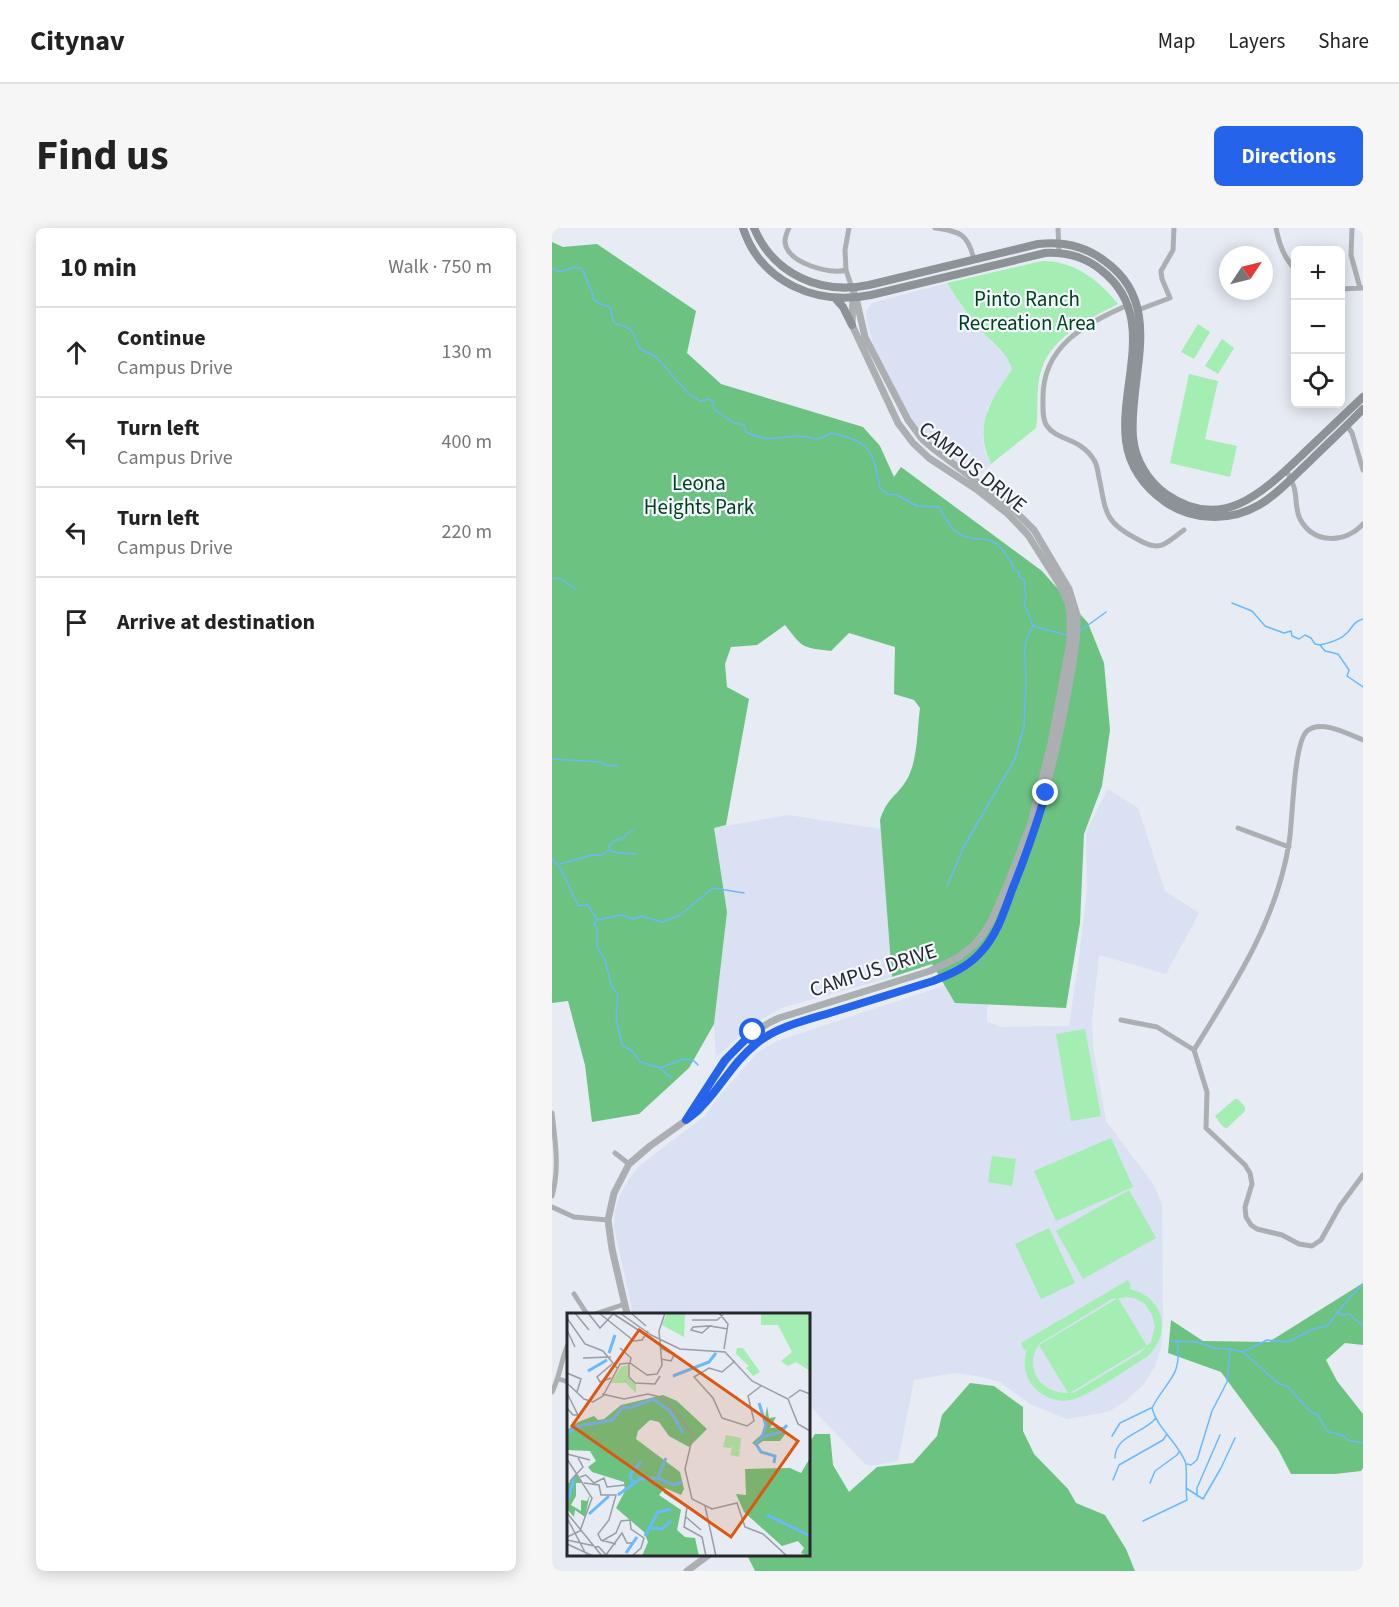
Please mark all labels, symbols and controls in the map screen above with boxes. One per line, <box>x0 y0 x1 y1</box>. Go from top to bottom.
text: Citynav <box>30 21 125 61</box>
text: Map <box>1158 26 1195 56</box>
text: Layers <box>1228 26 1285 56</box>
text: Share <box>1318 26 1369 56</box>
text: Find us <box>36 126 169 186</box>
button: Directions <box>1214 126 1363 186</box>
north arrow <box>1219 246 1273 300</box>
map controls <box>1291 246 1345 408</box>
button: + <box>1291 246 1345 300</box>
text: 10 min <box>60 249 137 286</box>
text: Walk · 750 m <box>388 253 492 281</box>
park label: Pinto Ranch Recreation Area <box>958 284 1096 338</box>
button: − <box>1291 300 1345 354</box>
text: Continue <box>117 322 206 354</box>
icon: ahead <box>60 336 93 369</box>
text: 130 m <box>442 338 492 366</box>
text: Campus Drive <box>117 354 233 382</box>
button: locate <box>1291 354 1345 408</box>
text: Turn left <box>117 412 199 444</box>
street label: CAMPUS DRIVE <box>912 414 1034 520</box>
icon: left <box>60 426 93 459</box>
text: 400 m <box>442 428 492 456</box>
text: Campus Drive <box>117 444 233 472</box>
park label: Leona Heights Park <box>644 468 755 522</box>
text: Turn left <box>117 502 199 534</box>
icon: left <box>60 516 93 549</box>
text: 220 m <box>442 518 492 546</box>
text: Campus Drive <box>117 534 233 562</box>
icon: arrive <box>60 606 93 639</box>
text: Arrive at destination <box>117 606 315 638</box>
route end <box>1032 779 1058 805</box>
street label: CAMPUS DRIVE <box>806 935 940 1005</box>
route start <box>739 1018 765 1044</box>
inset map <box>567 1313 810 1556</box>

